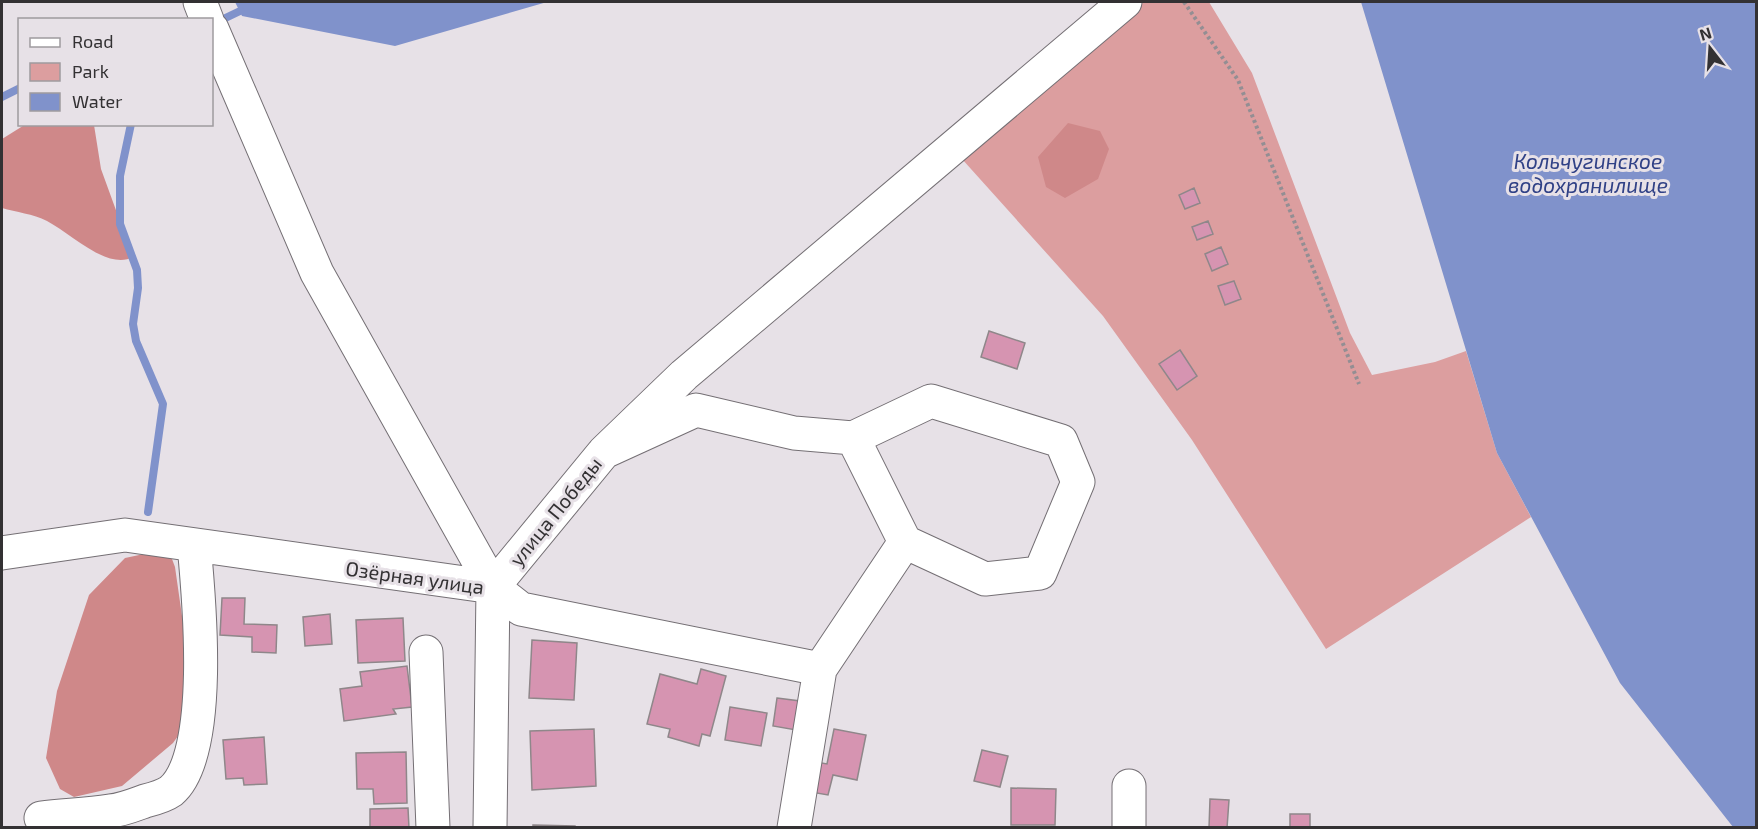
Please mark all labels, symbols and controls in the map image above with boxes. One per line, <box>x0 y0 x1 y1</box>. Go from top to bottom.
legend <box>18 18 213 126</box>
north arrow <box>1680 18 1740 78</box>
text: N <box>1697 22 1714 44</box>
text: Road <box>72 30 113 52</box>
text: Park <box>72 60 109 82</box>
text: Water <box>72 90 122 112</box>
water label: Кольчугинское водохранилище <box>1508 148 1668 197</box>
street label: улица Победы <box>504 452 607 571</box>
street label: Озёрная улица <box>344 555 486 600</box>

